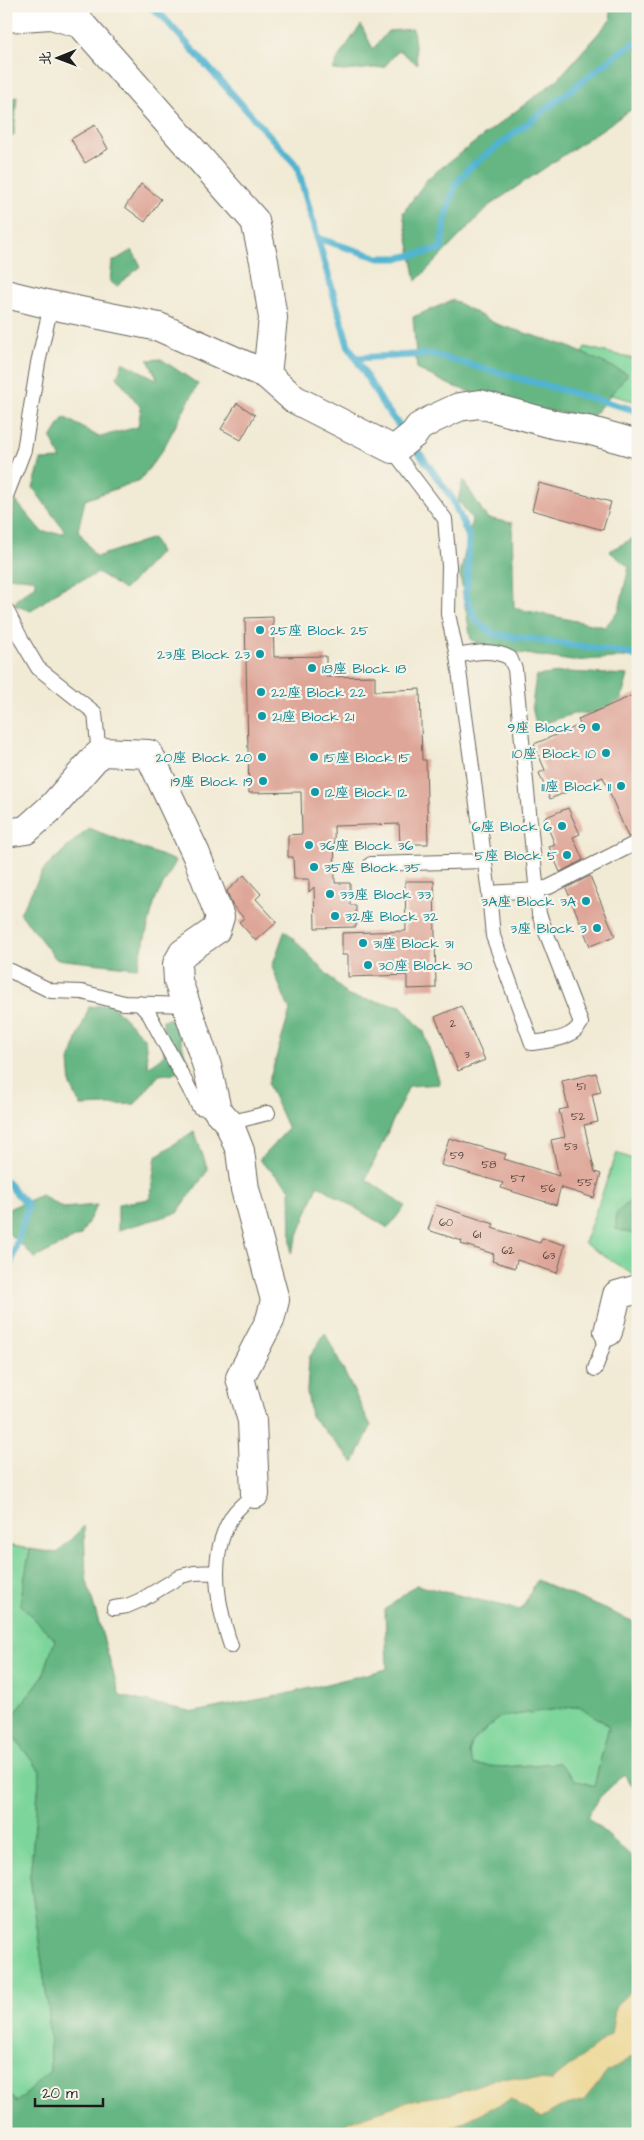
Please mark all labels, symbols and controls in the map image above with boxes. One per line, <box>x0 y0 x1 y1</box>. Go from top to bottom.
north arrow <box>32 32 82 82</box>
text: 北 <box>36 51 56 65</box>
place label: 25座 Block 25 <box>270 621 369 641</box>
marker: 25座 Block 25 <box>254 624 266 636</box>
place label: 23座 Block 23 <box>157 645 250 665</box>
marker: 23座 Block 23 <box>254 648 266 660</box>
place label: 18座 Block 18 <box>322 659 406 679</box>
marker: 18座 Block 18 <box>306 662 318 674</box>
place label: 22座 Block 22 <box>271 683 366 703</box>
marker: 22座 Block 22 <box>255 686 267 698</box>
place label: 21座 Block 21 <box>272 707 355 727</box>
marker: 21座 Block 21 <box>256 710 268 722</box>
place label: 9座 Block 9 <box>507 718 586 738</box>
marker: 9座 Block 9 <box>590 721 602 733</box>
place label: 10座 Block 10 <box>512 744 596 764</box>
marker: 10座 Block 10 <box>600 747 612 759</box>
place label: 20座 Block 20 <box>156 748 252 768</box>
place label: 15座 Block 15 <box>324 748 410 768</box>
marker: 20座 Block 20 <box>256 751 268 763</box>
marker: 15座 Block 15 <box>308 751 320 763</box>
place label: 19座 Block 19 <box>171 772 253 792</box>
marker: 19座 Block 19 <box>257 775 269 787</box>
place label: 11座 Block 11 <box>541 777 611 797</box>
marker: 11座 Block 11 <box>615 780 627 792</box>
place label: 12座 Block 12 <box>325 783 407 803</box>
marker: 12座 Block 12 <box>309 786 321 798</box>
place label: 6座 Block 6 <box>472 817 552 837</box>
marker: 6座 Block 6 <box>556 820 568 832</box>
place label: 36座 Block 36 <box>319 836 414 856</box>
marker: 36座 Block 36 <box>303 839 315 851</box>
place label: 5座 Block 5 <box>474 846 557 866</box>
marker: 5座 Block 5 <box>561 849 573 861</box>
place label: 35座 Block 35 <box>324 858 421 878</box>
marker: 35座 Block 35 <box>308 861 320 873</box>
place label: 33座 Block 33 <box>340 885 431 905</box>
marker: 33座 Block 33 <box>324 888 336 900</box>
place label: 3A座 Block 3A <box>481 892 576 912</box>
marker: 3A座 Block 3A <box>580 895 592 907</box>
place label: 32座 Block 32 <box>345 907 438 927</box>
marker: 32座 Block 32 <box>329 910 341 922</box>
place label: 3座 Block 3 <box>510 919 587 939</box>
marker: 3座 Block 3 <box>591 922 603 934</box>
place label: 31座 Block 31 <box>373 934 454 954</box>
marker: 31座 Block 31 <box>357 937 369 949</box>
place label: 30座 Block 30 <box>378 956 473 976</box>
marker: 30座 Block 30 <box>362 959 374 971</box>
house number: 2 <box>450 1016 457 1031</box>
house number: 3 <box>464 1047 470 1062</box>
house number: 51 <box>576 1079 586 1094</box>
house number: 52 <box>571 1109 586 1124</box>
house number: 53 <box>564 1139 578 1154</box>
house number: 59 <box>450 1148 464 1163</box>
house number: 58 <box>482 1157 496 1172</box>
house number: 57 <box>511 1171 526 1186</box>
house number: 55 <box>577 1175 593 1190</box>
house number: 56 <box>541 1181 555 1196</box>
house number: 60 <box>439 1215 453 1230</box>
house number: 61 <box>473 1227 482 1242</box>
house number: 62 <box>501 1243 515 1258</box>
house number: 63 <box>543 1248 556 1263</box>
scale bar <box>35 2075 102 2107</box>
text: 20 m <box>42 2083 78 2104</box>

